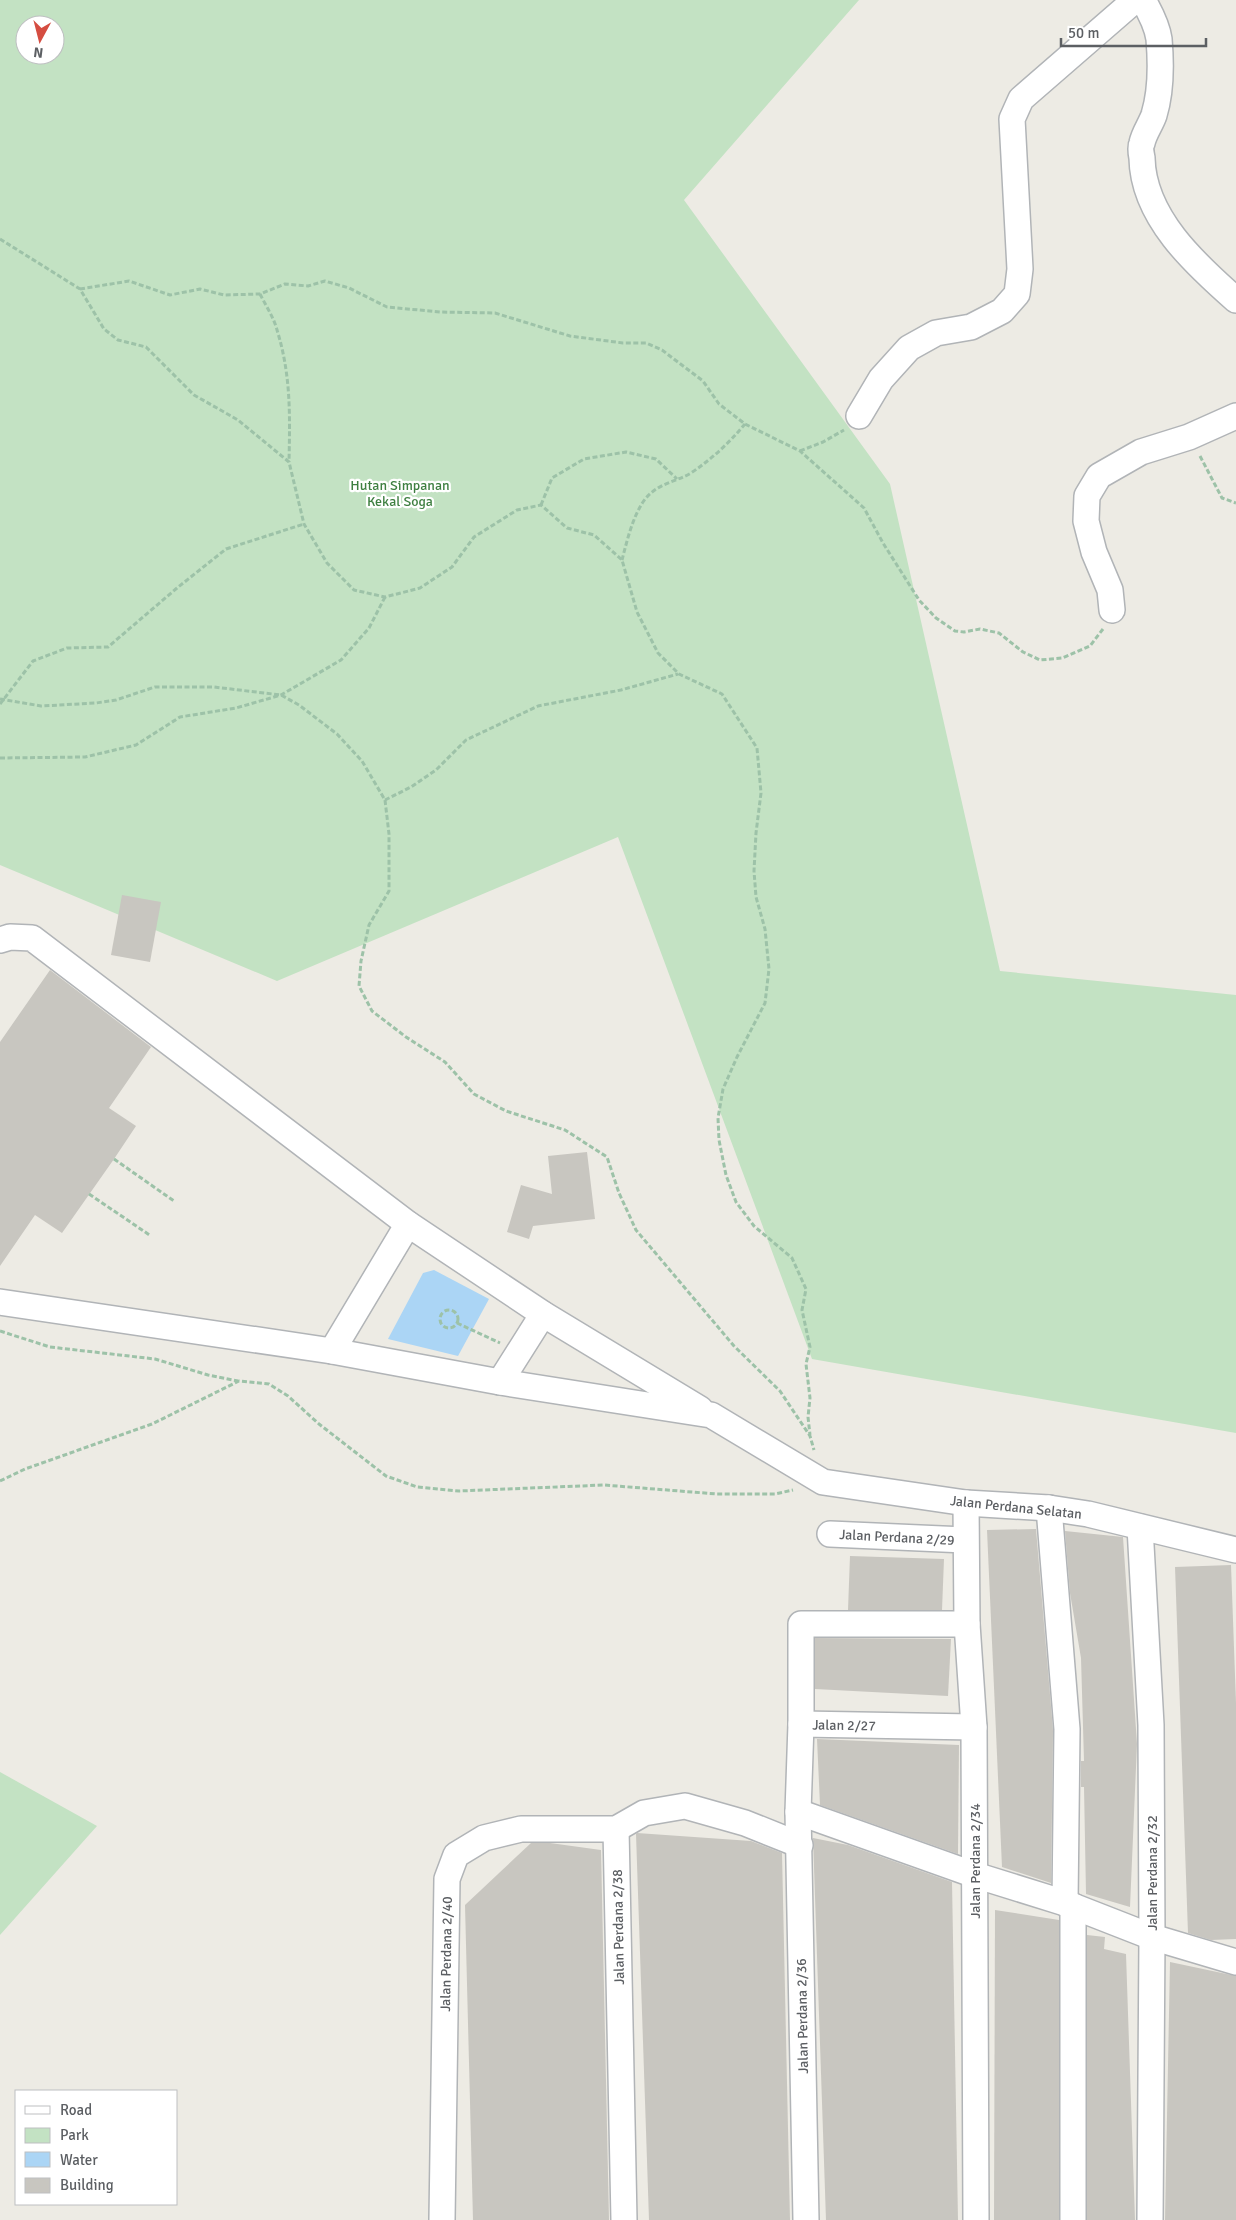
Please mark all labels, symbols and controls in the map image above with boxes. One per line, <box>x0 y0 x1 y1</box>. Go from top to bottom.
north arrow <box>15 15 65 65</box>
scale bar <box>1061 15 1206 47</box>
text: 50 m <box>1068 24 1099 42</box>
text: N <box>33 43 44 61</box>
park label: Hutan Simpanan Kekal Soga <box>350 477 450 510</box>
street label: Jalan Perdana Selatan <box>949 1492 1083 1523</box>
street label: Jalan Perdana 2/29 <box>839 1526 955 1549</box>
street label: Jalan 2/27 <box>812 1716 876 1735</box>
street label: Jalan Perdana 2/34 <box>967 1803 984 1919</box>
street label: Jalan Perdana 2/32 <box>1144 1815 1161 1931</box>
street label: Jalan Perdana 2/38 <box>609 1869 628 1985</box>
street label: Jalan Perdana 2/40 <box>437 1896 456 2012</box>
street label: Jalan Perdana 2/36 <box>793 1958 812 2074</box>
legend <box>15 2090 178 2205</box>
text: Road <box>60 2101 92 2119</box>
text: Park <box>60 2126 89 2144</box>
text: Water <box>60 2151 98 2169</box>
text: Building <box>60 2176 114 2194</box>

